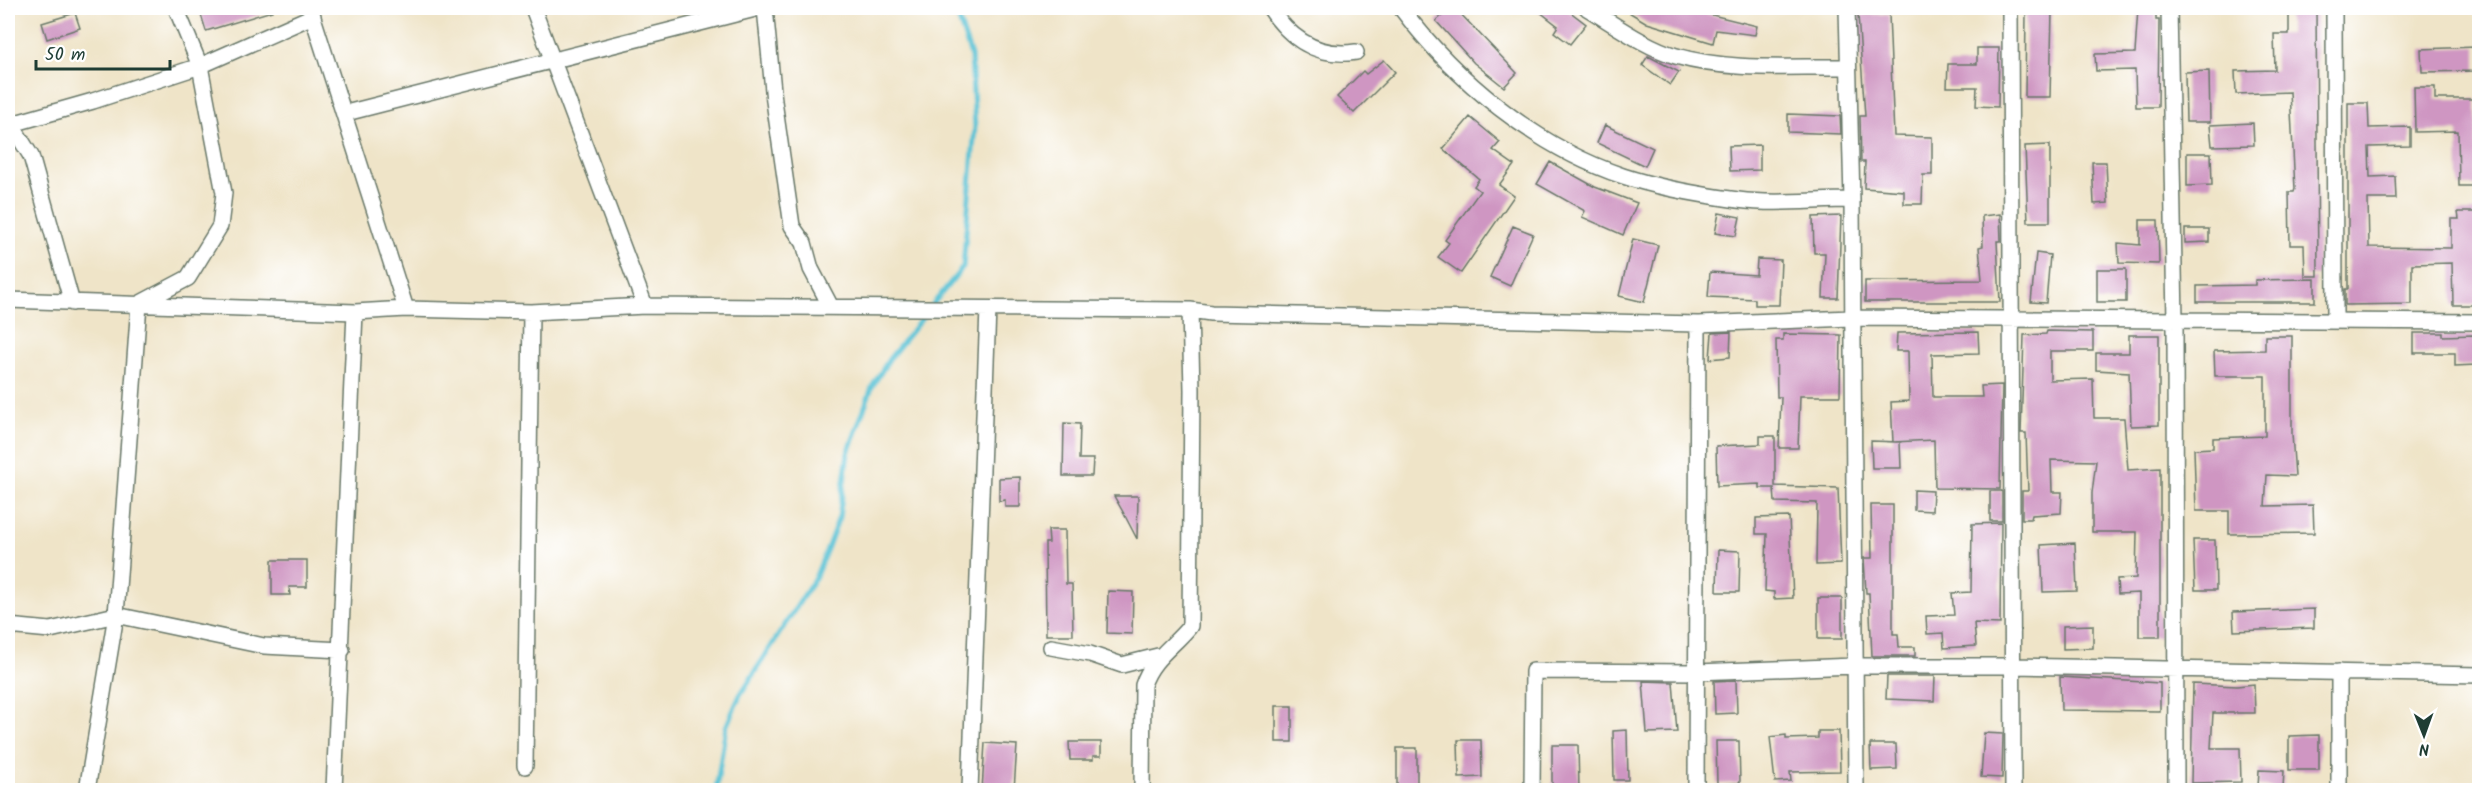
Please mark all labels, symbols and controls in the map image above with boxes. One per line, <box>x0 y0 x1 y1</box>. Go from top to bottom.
scale bar <box>36 33 170 71</box>
text: 50 m <box>45 41 85 70</box>
north arrow <box>2394 705 2454 765</box>
text: N <box>2419 736 2430 761</box>

